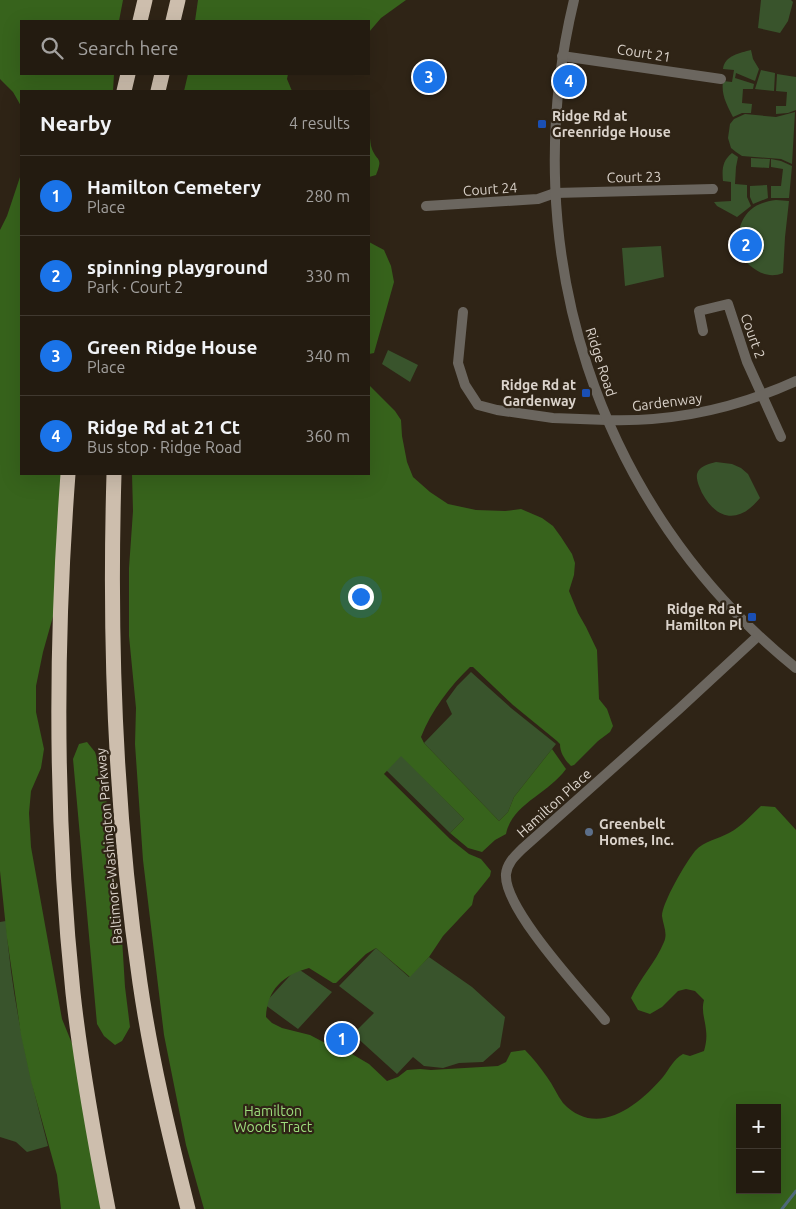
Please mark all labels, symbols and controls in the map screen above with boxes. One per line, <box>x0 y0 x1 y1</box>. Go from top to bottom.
search box <box>20 20 370 75</box>
icon: search <box>38 34 66 62</box>
text: Search here <box>78 37 178 59</box>
street label: Court 21 <box>616 41 672 65</box>
pin: 3 <box>413 58 445 96</box>
pin: 4 <box>553 62 585 100</box>
place label: Ridge Rd at Greenridge House <box>552 108 671 140</box>
text: Nearby <box>40 111 111 135</box>
text: 4 results <box>289 114 350 132</box>
marker: Ridge Rd at Greenridge House <box>536 118 548 130</box>
street label: Court 23 <box>607 169 661 185</box>
text: Hamilton Cemetery <box>87 176 261 198</box>
street label: Court 24 <box>462 179 518 199</box>
text: 1 <box>51 187 61 205</box>
text: 280 m <box>305 187 350 205</box>
text: Place <box>87 198 125 216</box>
pin: 2 <box>730 226 762 264</box>
text: spinning playground <box>87 256 268 278</box>
text: 2 <box>51 267 61 285</box>
text: 330 m <box>305 267 350 285</box>
text: Park · Court 2 <box>87 278 183 296</box>
street label: Court 2 <box>738 311 768 361</box>
street label: Ridge Road <box>582 325 620 399</box>
text: Green Ridge House <box>87 336 257 358</box>
text: 3 <box>51 347 61 365</box>
text: 340 m <box>305 347 350 365</box>
text: Place <box>87 358 125 376</box>
place label: Ridge Rd at Gardenway <box>501 377 577 409</box>
marker: Ridge Rd at Gardenway <box>580 387 592 399</box>
street label: Gardenway <box>631 390 703 414</box>
text: Ridge Rd at 21 Ct <box>87 416 240 438</box>
text: 4 <box>51 427 61 445</box>
text: 360 m <box>305 427 350 445</box>
text: Bus stop · Ridge Road <box>87 438 242 456</box>
your location <box>348 584 374 610</box>
place label: Ridge Rd at Hamilton Pl <box>665 601 742 633</box>
marker: Ridge Rd at Hamilton Pl <box>746 611 758 623</box>
street label: Baltimore-Washington Parkway <box>92 747 126 945</box>
street label: Hamilton Place <box>514 765 594 841</box>
place label: Greenbelt Homes, Inc. <box>599 816 674 848</box>
marker: Greenbelt Homes, Inc. <box>583 826 595 838</box>
pin: 1 <box>326 1020 358 1058</box>
park label: Hamilton Woods Tract <box>234 1103 313 1135</box>
map controls <box>736 1104 781 1194</box>
button: + <box>736 1104 781 1149</box>
button: − <box>736 1149 781 1194</box>

